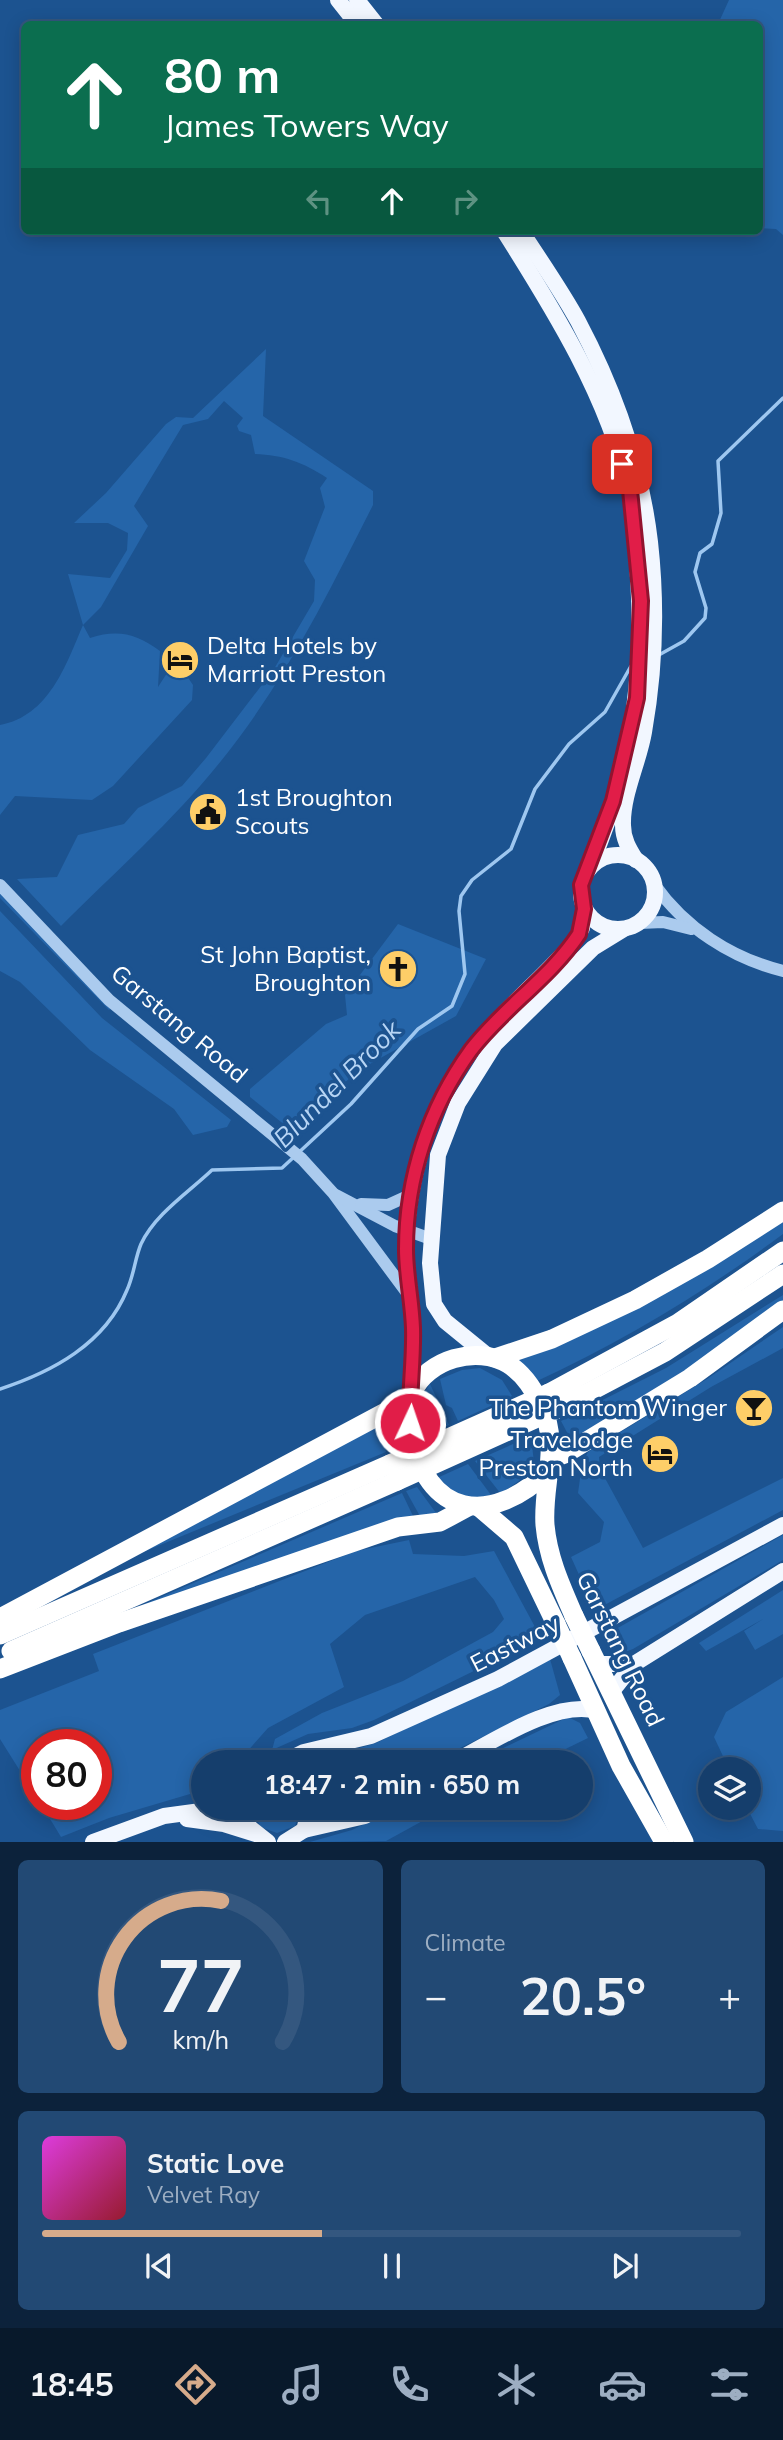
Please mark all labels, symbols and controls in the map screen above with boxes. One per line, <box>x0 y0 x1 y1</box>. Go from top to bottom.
text: 80 m <box>164 44 280 105</box>
icon: ahead <box>49 49 140 140</box>
text: James Towers Way <box>164 105 449 145</box>
icon: left <box>300 182 338 220</box>
icon: ahead <box>373 182 411 220</box>
icon: right <box>446 182 484 220</box>
pin <box>592 434 652 494</box>
icon: arrive <box>603 445 641 483</box>
place label: Delta Hotels by Marriott Preston <box>207 630 386 688</box>
hotel icon: Delta Hotels by Marriott Preston <box>159 639 201 681</box>
place label: 1st Broughton Scouts <box>235 782 393 840</box>
public building icon: 1st Broughton Scouts <box>187 791 229 833</box>
place label: St John Baptist, Broughton <box>200 939 371 997</box>
church icon: St John Baptist, Broughton <box>377 948 419 990</box>
street label: Garstang Road <box>105 958 254 1089</box>
water label: Blundel Brook <box>266 1013 408 1154</box>
position arrow <box>373 1386 447 1460</box>
bar icon: The Phantom Winger <box>733 1387 775 1429</box>
place label: The Phantom Winger <box>489 1392 727 1422</box>
place label: Travelodge Preston North <box>478 1424 633 1482</box>
hotel icon: Travelodge Preston North <box>639 1433 681 1475</box>
street label: Garstang Road <box>570 1566 671 1731</box>
street label: Eastway <box>465 1608 564 1678</box>
speed limit sign: 80 <box>21 1729 112 1820</box>
map controls <box>698 1757 761 1820</box>
button: layers <box>698 1757 761 1820</box>
text: 18:47 · 2 min · 650 m <box>264 1768 520 1801</box>
text: Climate <box>425 1928 506 1957</box>
text: 77 <box>157 1940 244 2031</box>
text: 20.5° <box>520 1963 646 2028</box>
text: − <box>425 1972 447 2020</box>
text: + <box>718 1972 741 2020</box>
text: km/h <box>172 2024 229 2055</box>
text: Static Love <box>147 2147 284 2180</box>
text: Velvet Ray <box>147 2180 260 2209</box>
icon: previous <box>140 2247 178 2285</box>
icon: pause <box>373 2247 411 2285</box>
icon: next <box>606 2247 644 2285</box>
icon: directions <box>171 2360 220 2409</box>
icon: music <box>278 2360 327 2409</box>
icon: phone <box>385 2360 434 2409</box>
icon: climate <box>492 2360 541 2409</box>
icon: car <box>598 2360 647 2409</box>
icon: filters <box>705 2360 754 2409</box>
text: 18:45 <box>29 2364 114 2404</box>

